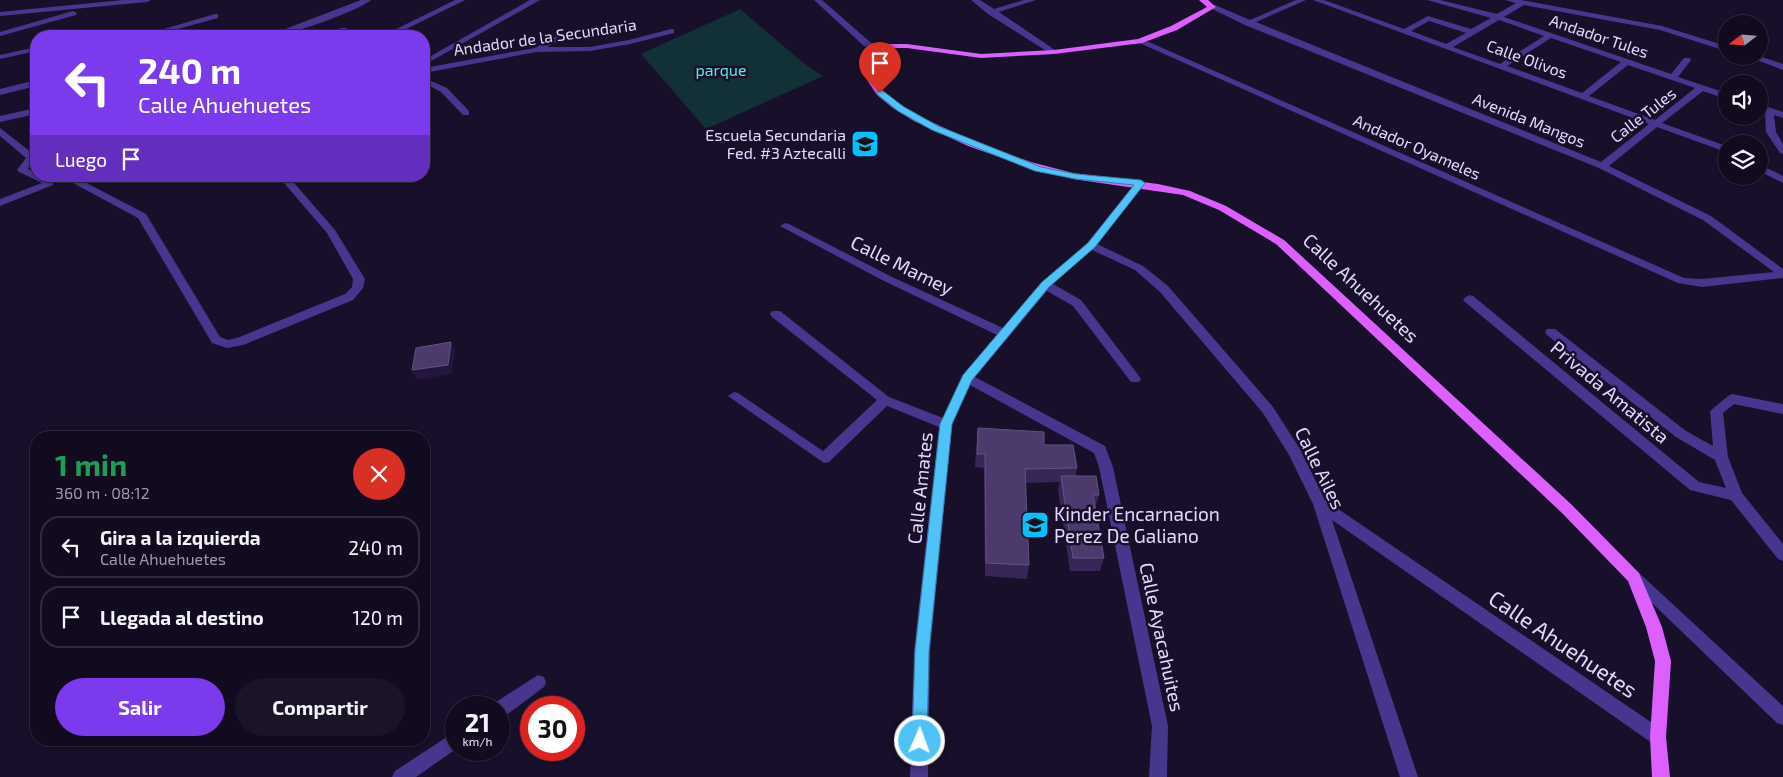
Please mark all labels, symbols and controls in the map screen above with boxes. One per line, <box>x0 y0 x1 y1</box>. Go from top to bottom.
street label: Andador Tules <box>1547 10 1651 61</box>
street label: Andador de la Secundaria <box>452 14 638 59</box>
north arrow <box>1718 15 1768 65</box>
map controls <box>1718 15 1768 185</box>
street label: Calle Olivos <box>1484 35 1570 82</box>
pin <box>859 42 901 93</box>
text: 240 m <box>138 49 241 91</box>
icon: arrive <box>866 49 894 77</box>
icon: left <box>55 50 120 115</box>
park label: parque <box>695 60 747 79</box>
button: sound <box>1718 75 1768 125</box>
street label: Calle Tules <box>1606 83 1679 146</box>
street label: Avenida Mangos <box>1470 88 1588 151</box>
text: Calle Ahuehuetes <box>138 91 311 117</box>
street label: Andador Oyameles <box>1351 110 1484 183</box>
place label: Escuela Secundaria Fed. #3 Aztecalli <box>705 125 846 162</box>
school or university icon: Escuela Secundaria Fed. #3 Aztecalli <box>850 129 880 159</box>
button: layers <box>1718 135 1768 185</box>
icon: arrive <box>117 145 145 173</box>
text: Luego <box>55 148 107 171</box>
street label: Calle Ahuehuetes <box>1299 228 1424 347</box>
street label: Calle Mamey <box>847 230 957 299</box>
street label: Privada Amatista <box>1547 335 1674 448</box>
street label: Calle Ailes <box>1291 423 1350 513</box>
street label: Calle Amates <box>902 431 937 545</box>
text: 1 min <box>55 446 127 482</box>
button: close <box>353 448 405 500</box>
text: 360 m · 08:12 <box>55 483 150 502</box>
place label: Kinder Encarnacion Perez De Galiano <box>1054 502 1220 547</box>
school or university icon: Kinder Encarnacion Perez De Galiano <box>1020 510 1050 540</box>
text: Gira a la izquierda <box>100 526 261 549</box>
icon: left <box>57 533 85 561</box>
text: 240 m <box>348 536 403 559</box>
text: Calle Ahuehuetes <box>100 549 226 568</box>
street label: Calle Ayacahuites <box>1135 560 1190 714</box>
street label: Calle Ahuehuetes <box>1484 584 1643 702</box>
icon: arrive <box>57 603 85 631</box>
text: Llegada al destino <box>100 606 264 629</box>
text: 120 m <box>352 606 403 629</box>
button: Salir <box>55 678 225 736</box>
button: Compartir <box>235 678 405 736</box>
speed limit sign: 30 <box>520 696 585 761</box>
text: 21 <box>465 707 490 737</box>
position arrow <box>893 714 945 766</box>
text: km/h <box>463 734 492 748</box>

